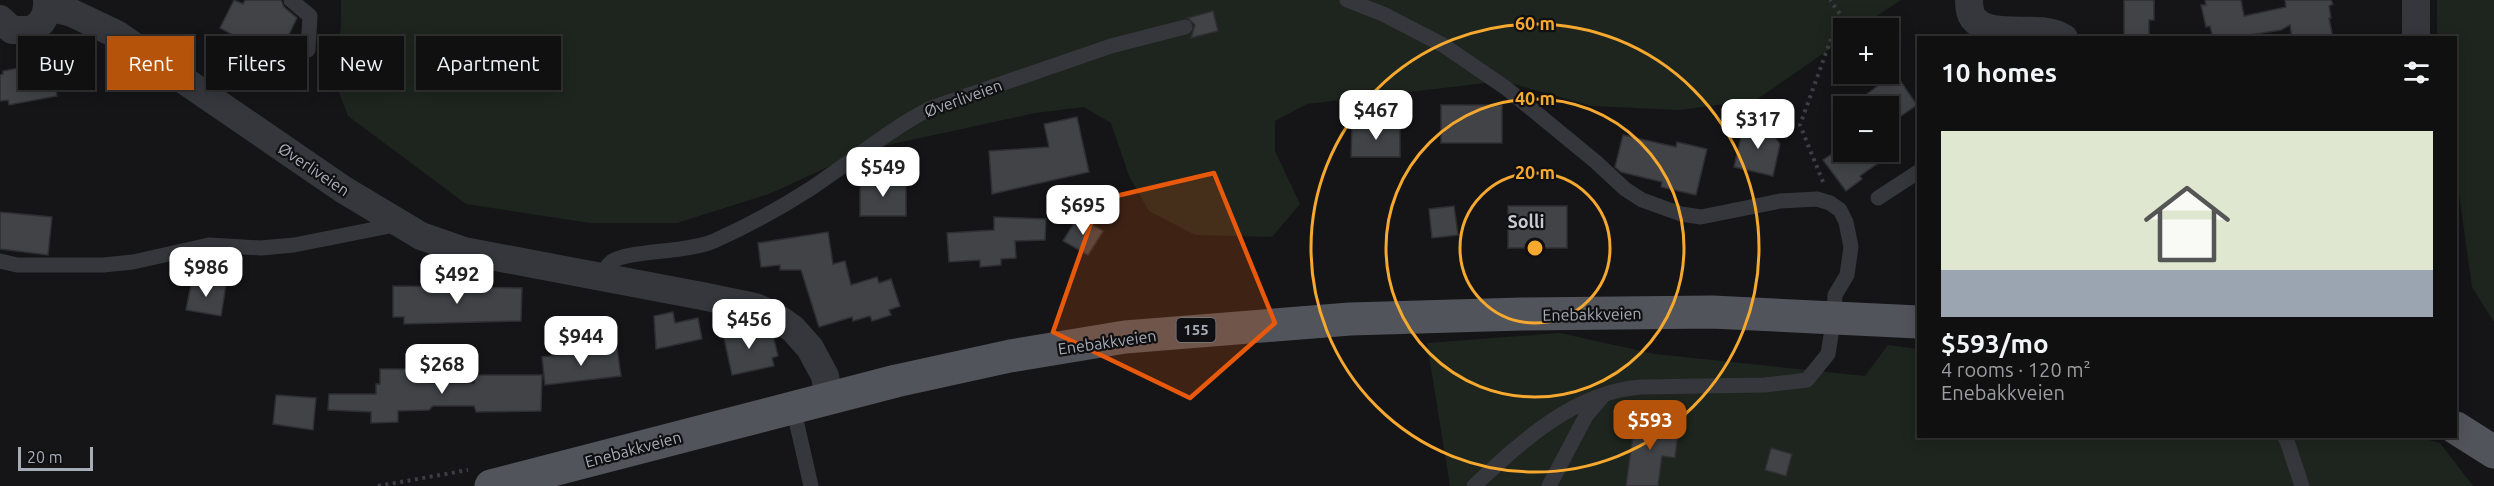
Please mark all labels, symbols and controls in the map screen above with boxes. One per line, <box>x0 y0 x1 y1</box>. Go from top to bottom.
text: 60 m <box>1515 13 1555 33</box>
map controls <box>1833 18 1899 162</box>
button: + <box>1833 18 1899 84</box>
chip: Buy <box>18 36 95 90</box>
chip: Rent <box>107 36 194 90</box>
chip: Filters <box>206 36 307 90</box>
chip: New <box>319 36 404 90</box>
chip: Apartment <box>416 36 561 90</box>
icon: filters <box>2400 56 2433 89</box>
text: 10 homes <box>1941 58 2057 87</box>
street label: Øverliveien <box>922 76 1004 120</box>
text: 40 m <box>1515 88 1555 108</box>
pin: $467 <box>1340 90 1412 141</box>
button: − <box>1833 96 1899 162</box>
text: $467 <box>1353 98 1399 121</box>
pin: $317 <box>1722 99 1794 150</box>
text: $317 <box>1735 107 1781 130</box>
street label: Øverliveien <box>275 139 353 199</box>
pin: $549 <box>847 147 919 198</box>
text: $549 <box>860 155 906 178</box>
text: 20 m <box>1515 162 1555 182</box>
icon: home <box>2133 170 2241 278</box>
pin: $695 <box>1047 185 1119 236</box>
text: $695 <box>1060 193 1106 216</box>
district label: Solli <box>1508 211 1544 231</box>
centre of rings <box>1525 238 1545 258</box>
pin: $986 <box>170 247 242 298</box>
pin: $492 <box>421 254 493 305</box>
text: $986 <box>183 255 229 278</box>
text: $492 <box>434 262 480 285</box>
pin: $456 <box>713 299 785 350</box>
street label: Enebakkveien <box>1542 304 1642 324</box>
text: $456 <box>726 307 772 330</box>
pin: $944 <box>545 316 617 367</box>
road number: 155 <box>1176 318 1216 342</box>
text: $944 <box>558 324 604 347</box>
street label: Enebakkveien <box>1057 326 1157 358</box>
text: $593/mo <box>1941 329 2049 358</box>
pin: $268 <box>406 344 478 395</box>
text: $268 <box>419 352 465 375</box>
text: 4 rooms · 120 m² <box>1941 358 2091 381</box>
text: Enebakkveien <box>1941 381 2065 404</box>
pin: $593 <box>1614 400 1686 451</box>
text: $593 <box>1627 408 1673 431</box>
street label: Enebakkveien <box>583 427 683 471</box>
scale bar <box>18 444 93 472</box>
text: 20 m <box>27 448 63 466</box>

